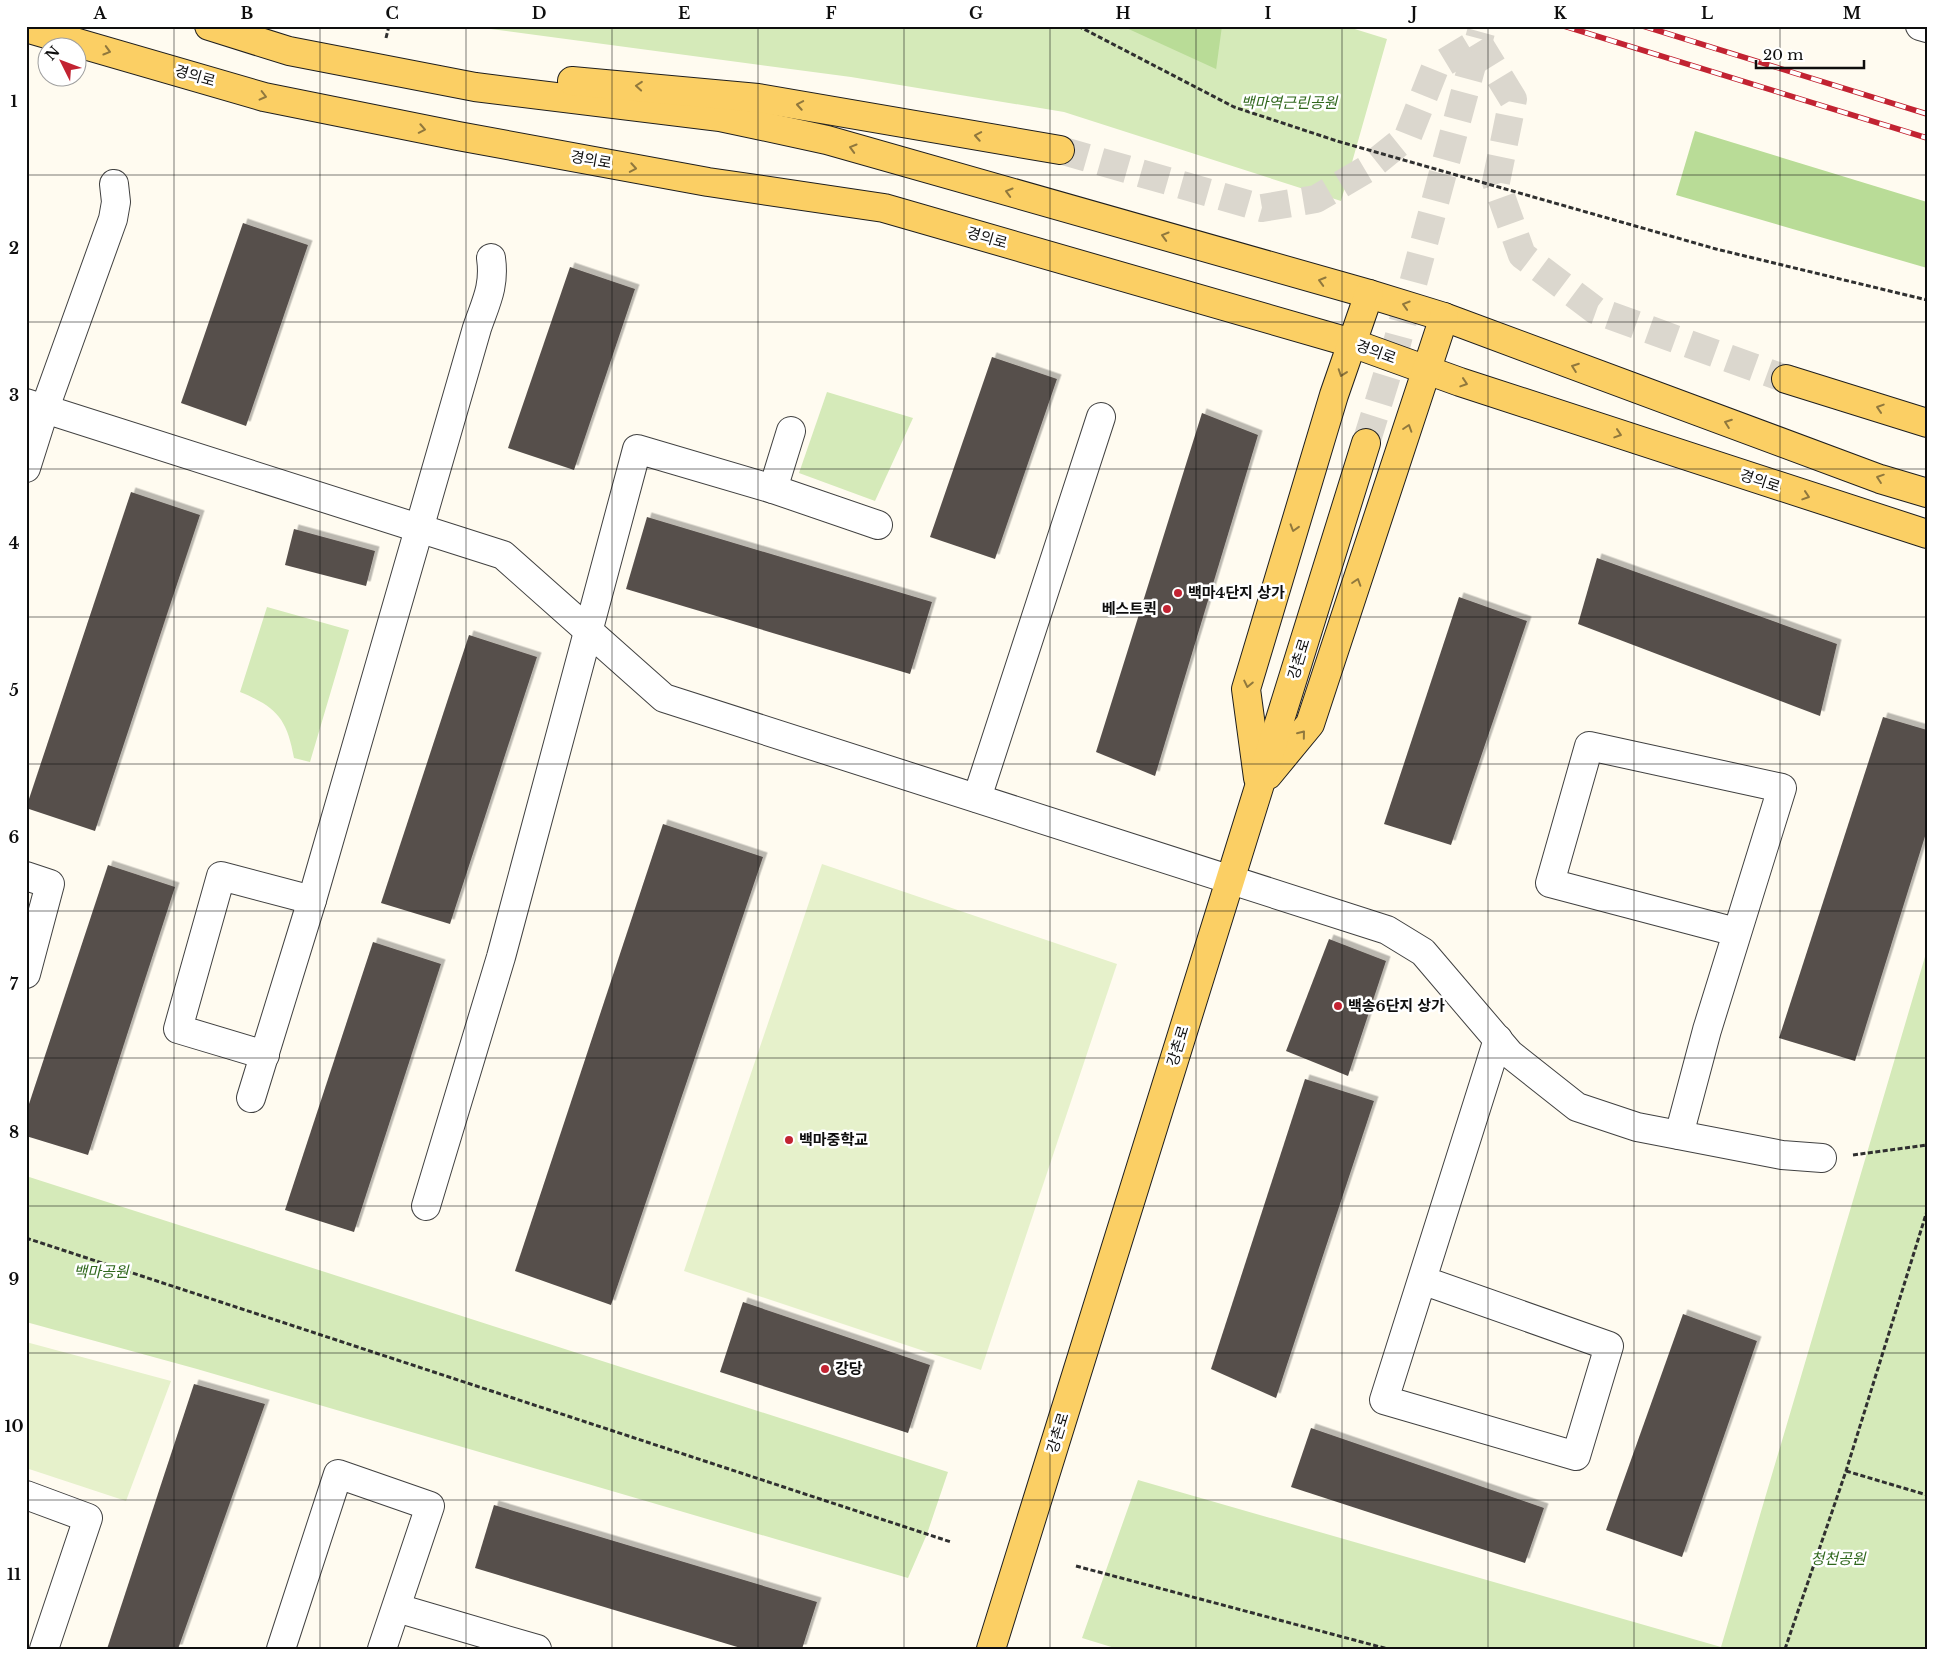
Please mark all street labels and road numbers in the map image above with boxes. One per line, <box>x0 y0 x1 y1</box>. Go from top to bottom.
street label: 경의로 <box>173 61 218 90</box>
street label: 경의로 <box>569 147 613 172</box>
street label: 경의로 <box>965 223 1010 252</box>
street label: 경의로 <box>1353 336 1399 368</box>
street label: 경의로 <box>1738 465 1783 496</box>
street label: 강촌로 <box>1283 636 1314 681</box>
street label: 강촌로 <box>1162 1023 1193 1068</box>
street label: 강촌로 <box>1042 1410 1073 1455</box>

